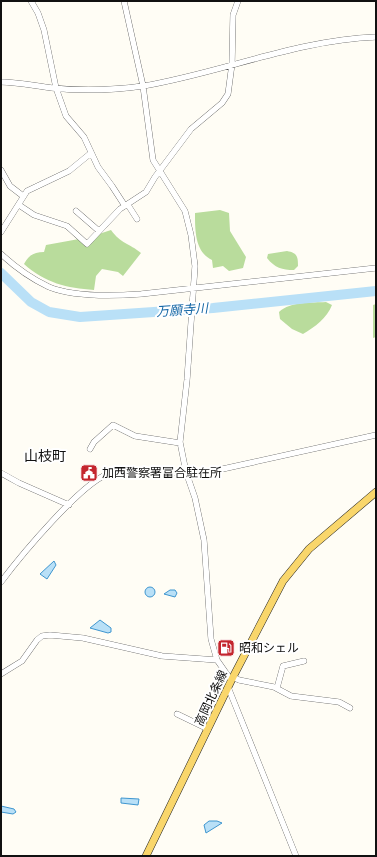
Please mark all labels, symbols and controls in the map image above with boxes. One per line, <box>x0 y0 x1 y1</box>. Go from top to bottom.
water label: 万願寺川 <box>156 301 210 319</box>
district label: 山枝町 <box>24 448 66 464</box>
public building icon: 加西警察署富合駐在所 <box>79 463 99 483</box>
place label: 加西警察署富合駐在所 <box>102 466 222 480</box>
fuel station icon: 昭和シェル <box>216 638 236 658</box>
place label: 昭和シェル <box>239 641 299 655</box>
street label: 高岡北条線 <box>192 668 230 728</box>

